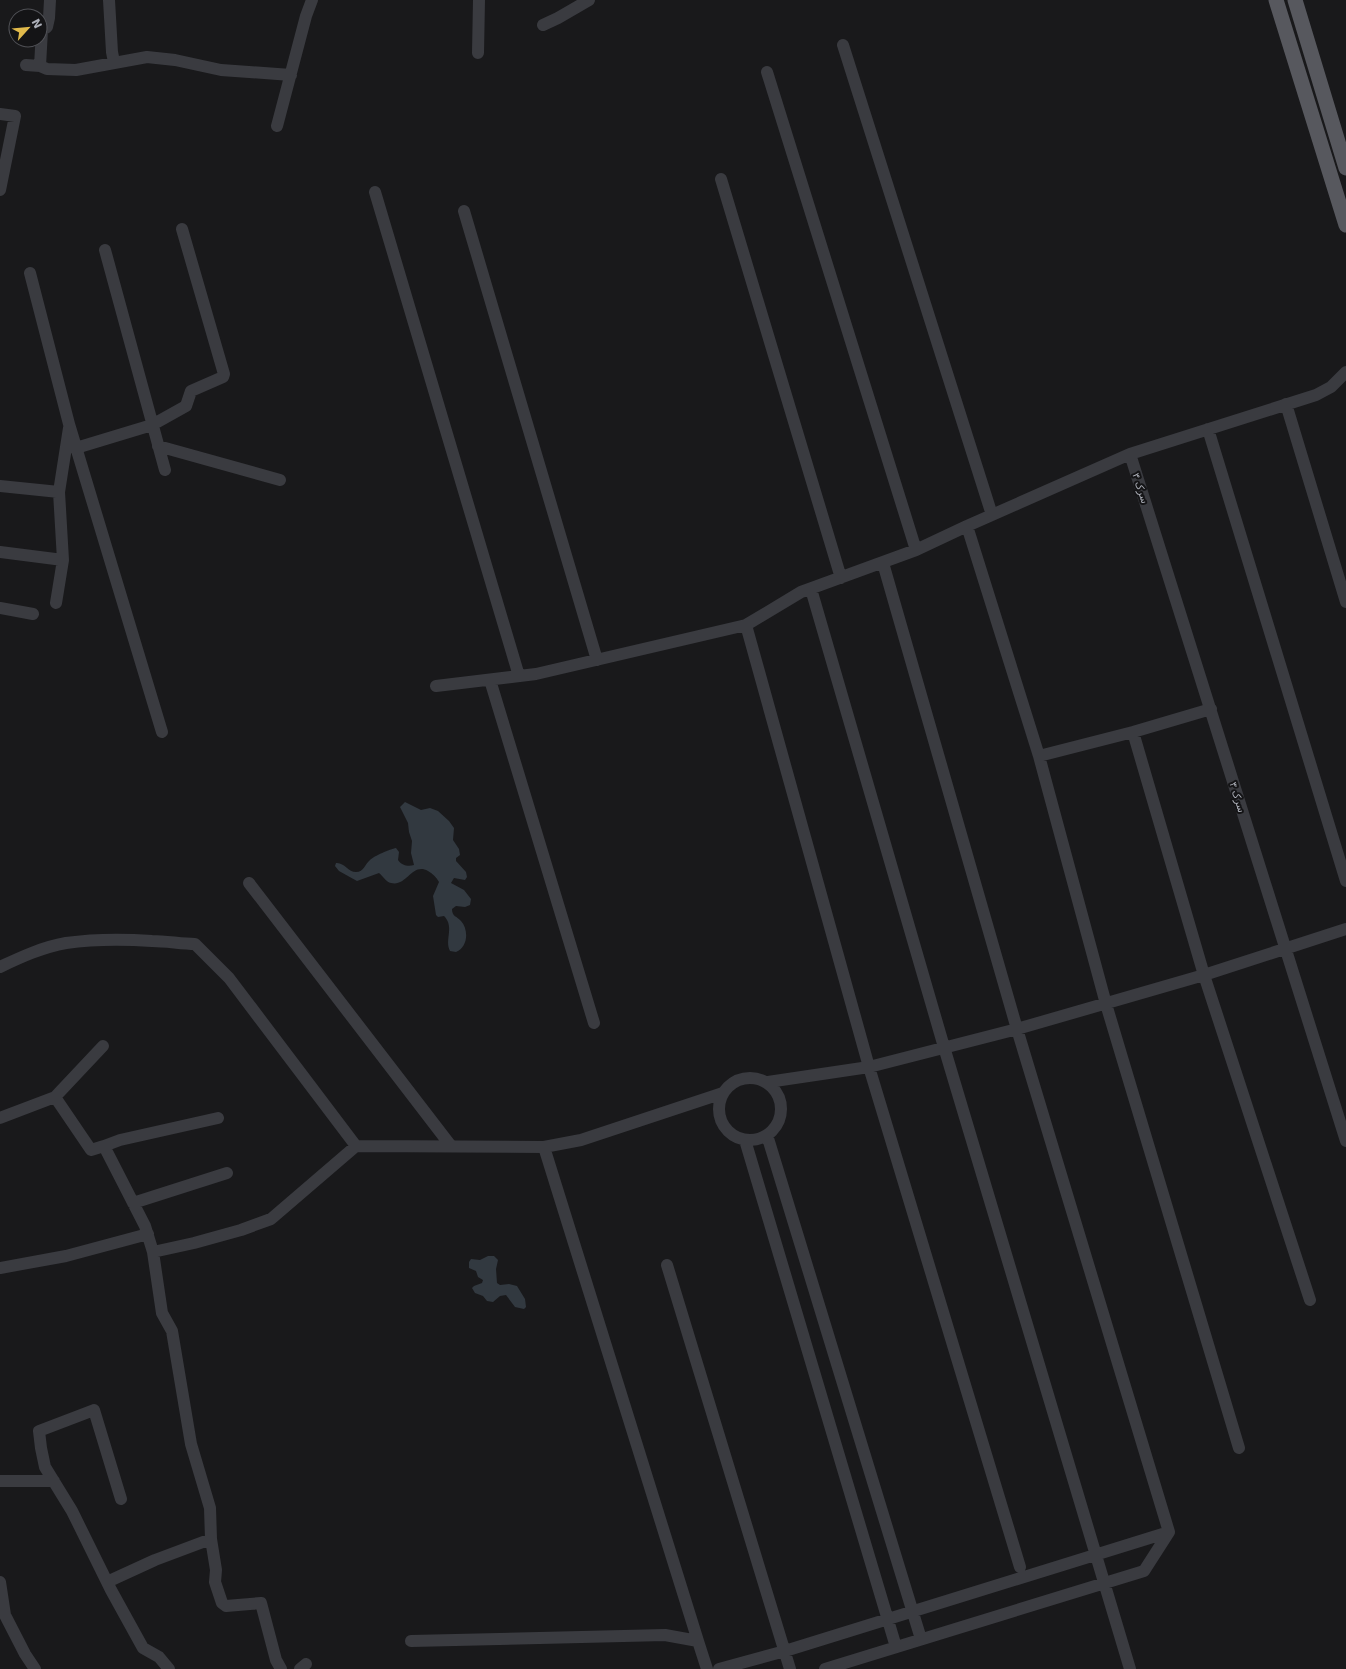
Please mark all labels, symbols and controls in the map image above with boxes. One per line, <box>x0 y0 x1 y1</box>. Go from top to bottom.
north arrow <box>8 8 48 48</box>
text: N <box>29 17 44 31</box>
street label: سرک ۳ <box>1130 472 1151 505</box>
street label: سرک ۳ <box>1228 781 1247 814</box>

